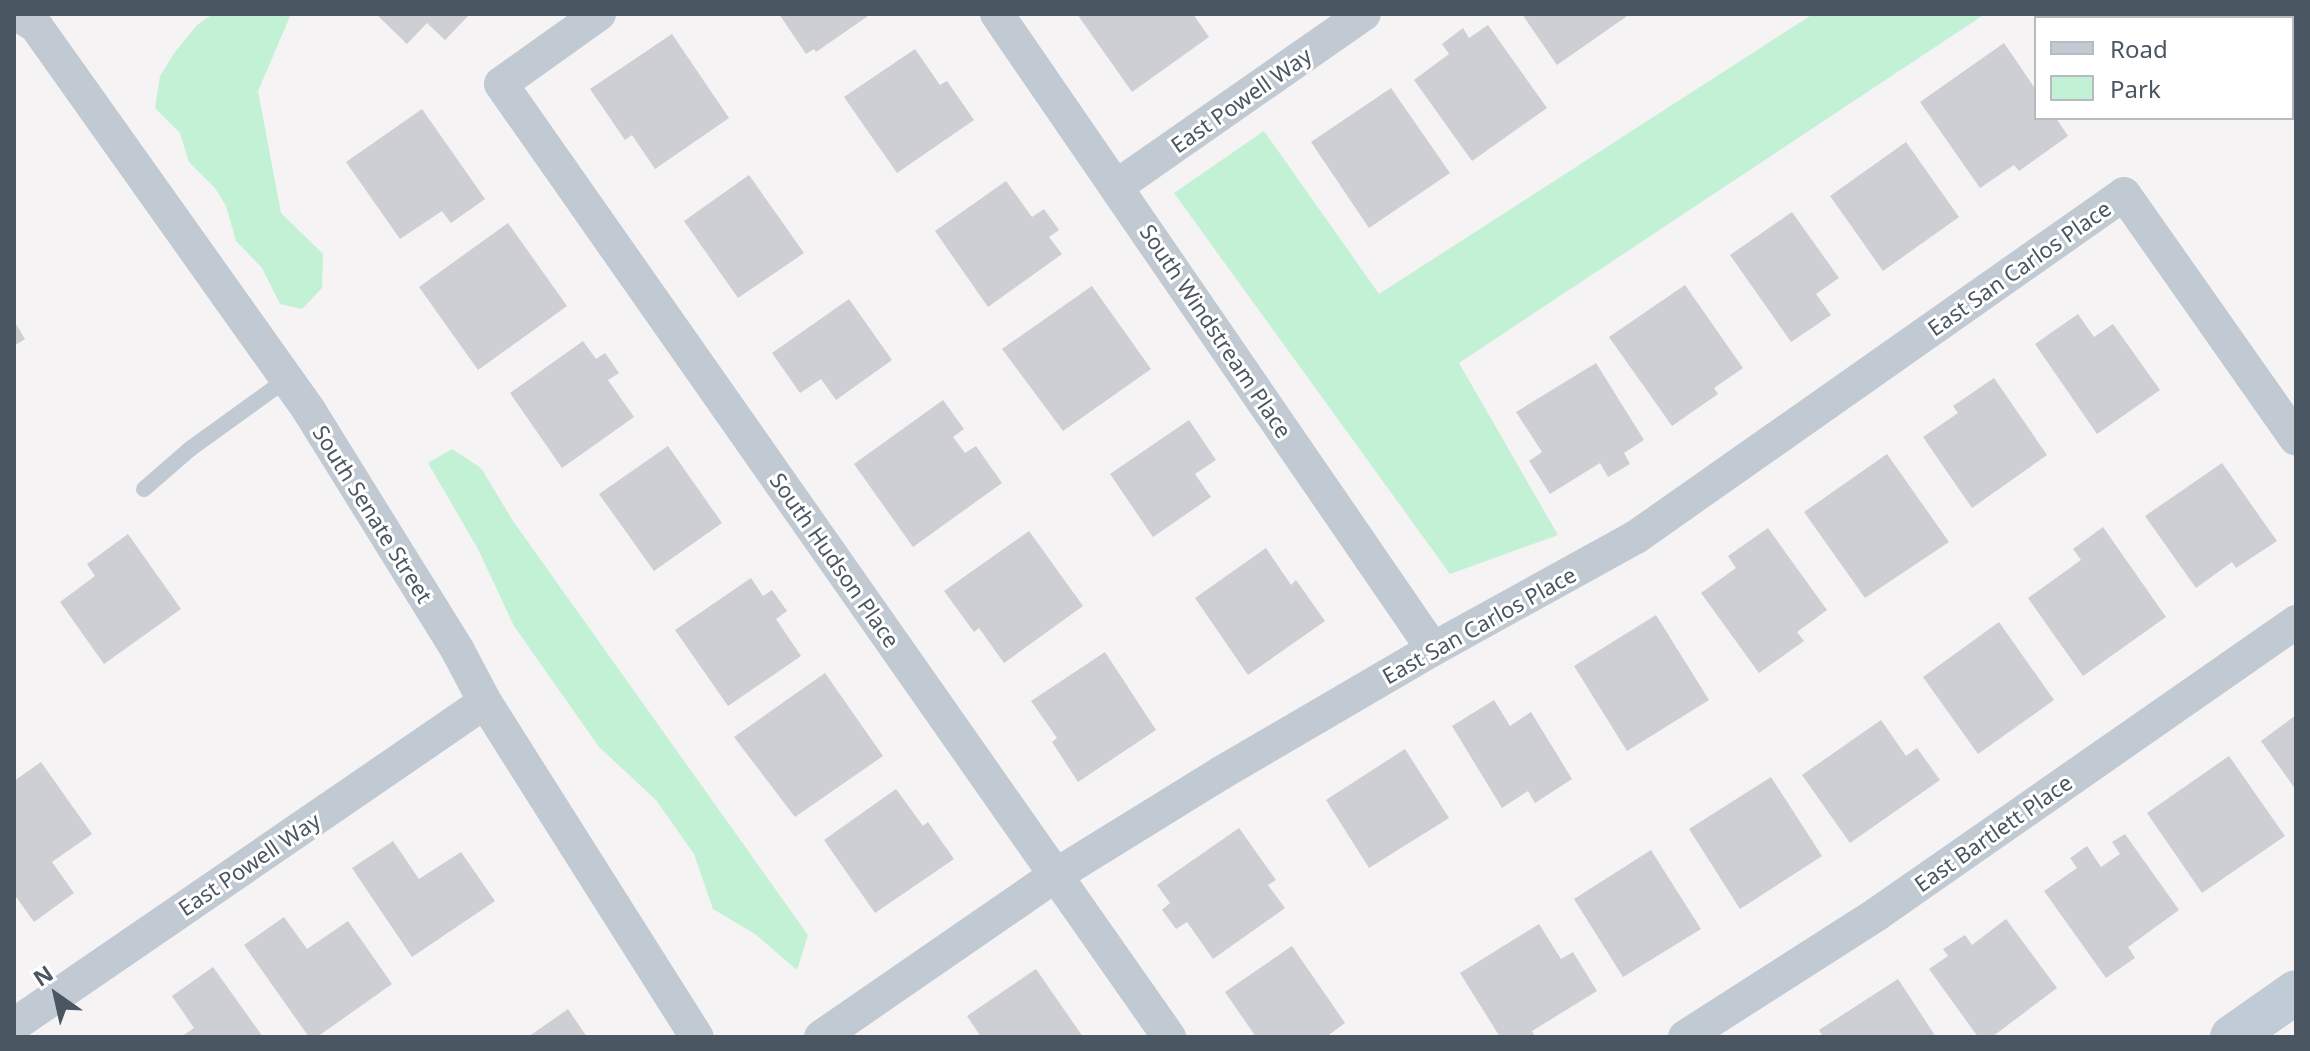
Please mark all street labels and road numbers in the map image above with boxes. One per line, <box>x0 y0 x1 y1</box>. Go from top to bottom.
street label: East Powell Way <box>1166 42 1316 158</box>
street label: East San Carlos Place <box>1922 195 2116 341</box>
street label: South Windstream Place <box>1135 219 1297 443</box>
street label: South Senate Street <box>308 420 438 608</box>
street label: South Hudson Place <box>765 468 905 652</box>
street label: East San Carlos Place <box>1378 561 1580 689</box>
street label: East Bartlett Place <box>1909 769 2077 897</box>
street label: East Powell Way <box>173 807 325 921</box>

